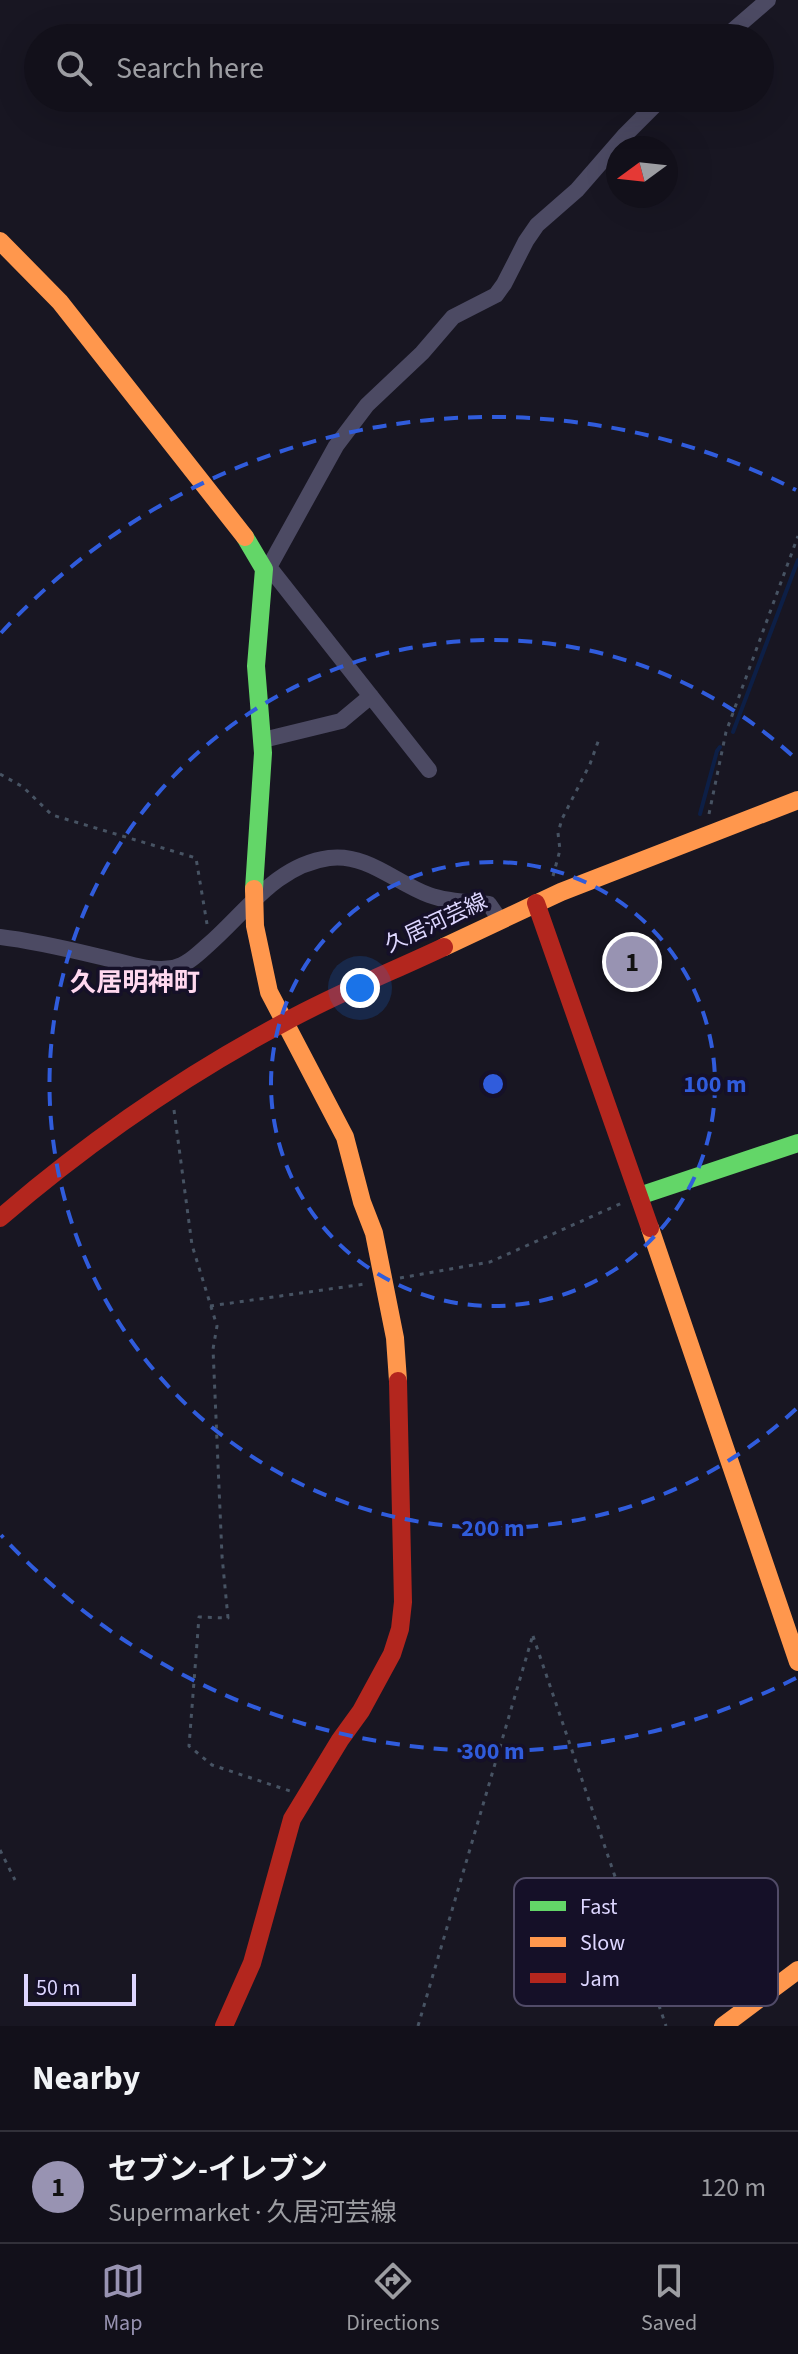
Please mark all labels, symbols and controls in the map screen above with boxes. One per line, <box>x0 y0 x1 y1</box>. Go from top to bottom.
search box <box>24 24 774 112</box>
icon: search <box>52 46 96 90</box>
text: Search here <box>116 47 264 90</box>
north arrow <box>606 136 678 208</box>
street label: 久居河芸線 <box>379 885 493 961</box>
pin: 1 <box>606 932 658 992</box>
district label: 久居明神町 <box>70 964 200 1001</box>
your location <box>340 968 380 1008</box>
text: 100 m <box>683 1067 747 1102</box>
centre of rings <box>479 1070 507 1098</box>
text: 200 m <box>461 1511 525 1546</box>
text: 300 m <box>461 1734 525 1769</box>
legend <box>514 1878 778 2006</box>
text: Fast <box>580 1891 618 1923</box>
text: Slow <box>580 1927 625 1959</box>
text: Jam <box>580 1963 620 1995</box>
scale bar <box>24 1970 136 2006</box>
text: 50 m <box>36 1972 81 2004</box>
text: Nearby <box>32 2054 140 2103</box>
text: セブン-イレブン <box>108 2148 328 2191</box>
text: 1 <box>51 2169 65 2206</box>
text: 120 m <box>700 2169 766 2206</box>
text: Supermarket · 久居河芸線 <box>108 2194 397 2231</box>
tab: Map <box>101 2259 145 2339</box>
tab: Directions <box>346 2259 439 2339</box>
tab: Saved <box>641 2259 697 2339</box>

